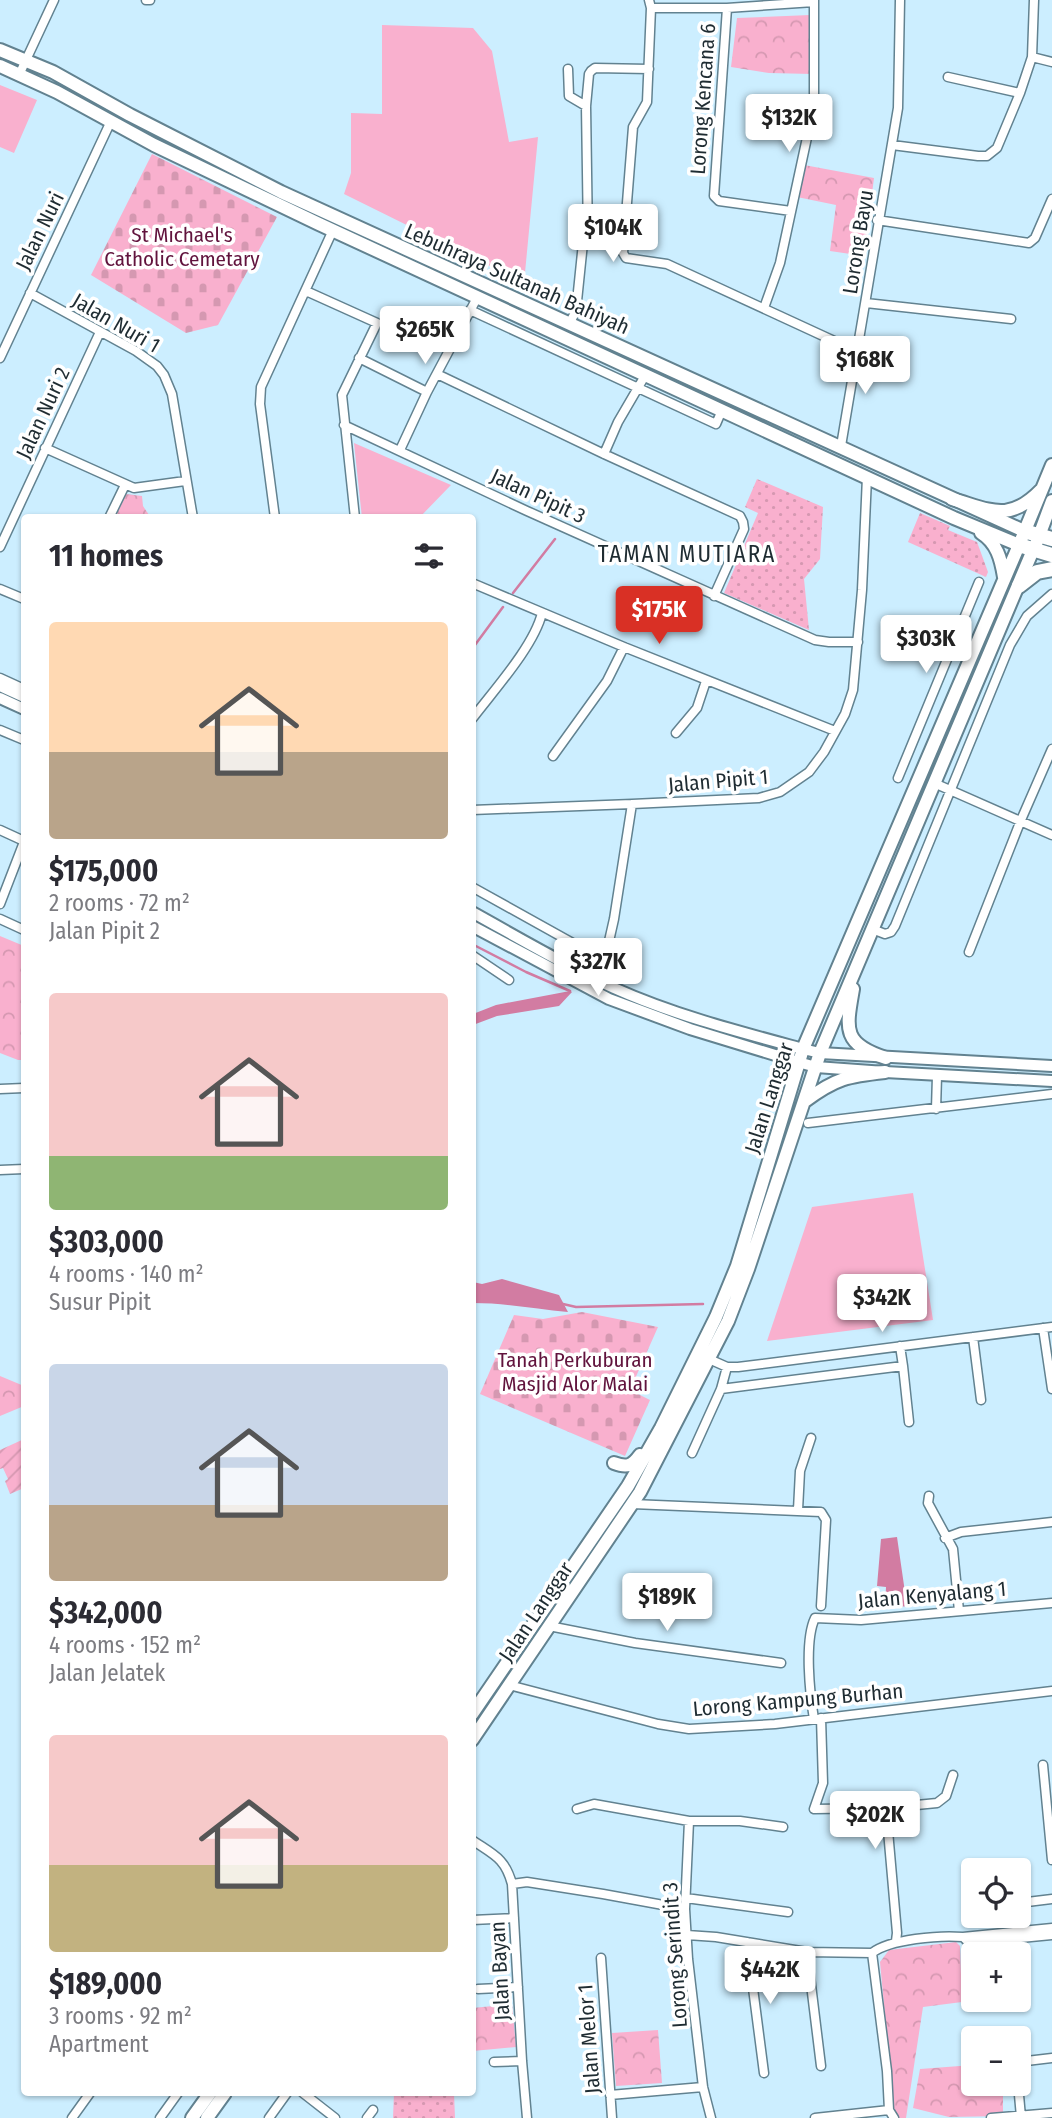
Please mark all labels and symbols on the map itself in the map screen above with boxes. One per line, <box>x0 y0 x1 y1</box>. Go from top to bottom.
street label: Lorong Kencana 6 <box>685 22 721 176</box>
pin: $132K <box>740 94 838 154</box>
street label: Jalan Nuri <box>10 188 70 274</box>
street label: Lorong Bayu <box>837 188 879 296</box>
pin: $104K <box>564 204 662 264</box>
street label: Lebuhraya Sultanah Bahiyah <box>401 218 633 340</box>
park label: St Michael's Catholic Cemetary <box>104 222 260 272</box>
street label: Jalan Nuri 1 <box>67 287 165 359</box>
pin: $265K <box>376 306 474 366</box>
pin: $168K <box>816 336 914 396</box>
street label: Jalan Nuri 2 <box>10 363 76 463</box>
street label: Jalan Pipit 3 <box>486 463 590 529</box>
district label: TAMAN MUTIARA <box>598 540 776 568</box>
pin: $175K <box>610 586 708 646</box>
pin: $303K <box>877 616 975 675</box>
street label: Jalan Pipit 1 <box>667 764 769 798</box>
pin: $327K <box>549 939 647 998</box>
street label: Jalan Langgar <box>739 1039 799 1157</box>
pin: $342K <box>833 1274 931 1334</box>
park label: Tanah Perkuburan Masjid Alor Malai <box>497 1347 653 1397</box>
street label: Jalan Langgar <box>493 1557 579 1667</box>
pin: $189K <box>618 1574 716 1633</box>
street label: Jalan Kenyalang 1 <box>857 1576 1007 1614</box>
street label: Lorong Kampung Burhan <box>692 1678 904 1722</box>
pin: $202K <box>826 1792 924 1851</box>
street label: Lorong Serindit 3 <box>657 1881 693 2029</box>
street label: Jalan Bayan <box>484 1921 516 2021</box>
pin: $442K <box>721 1946 819 2006</box>
street label: Jalan Melor 1 <box>572 1983 606 2095</box>

